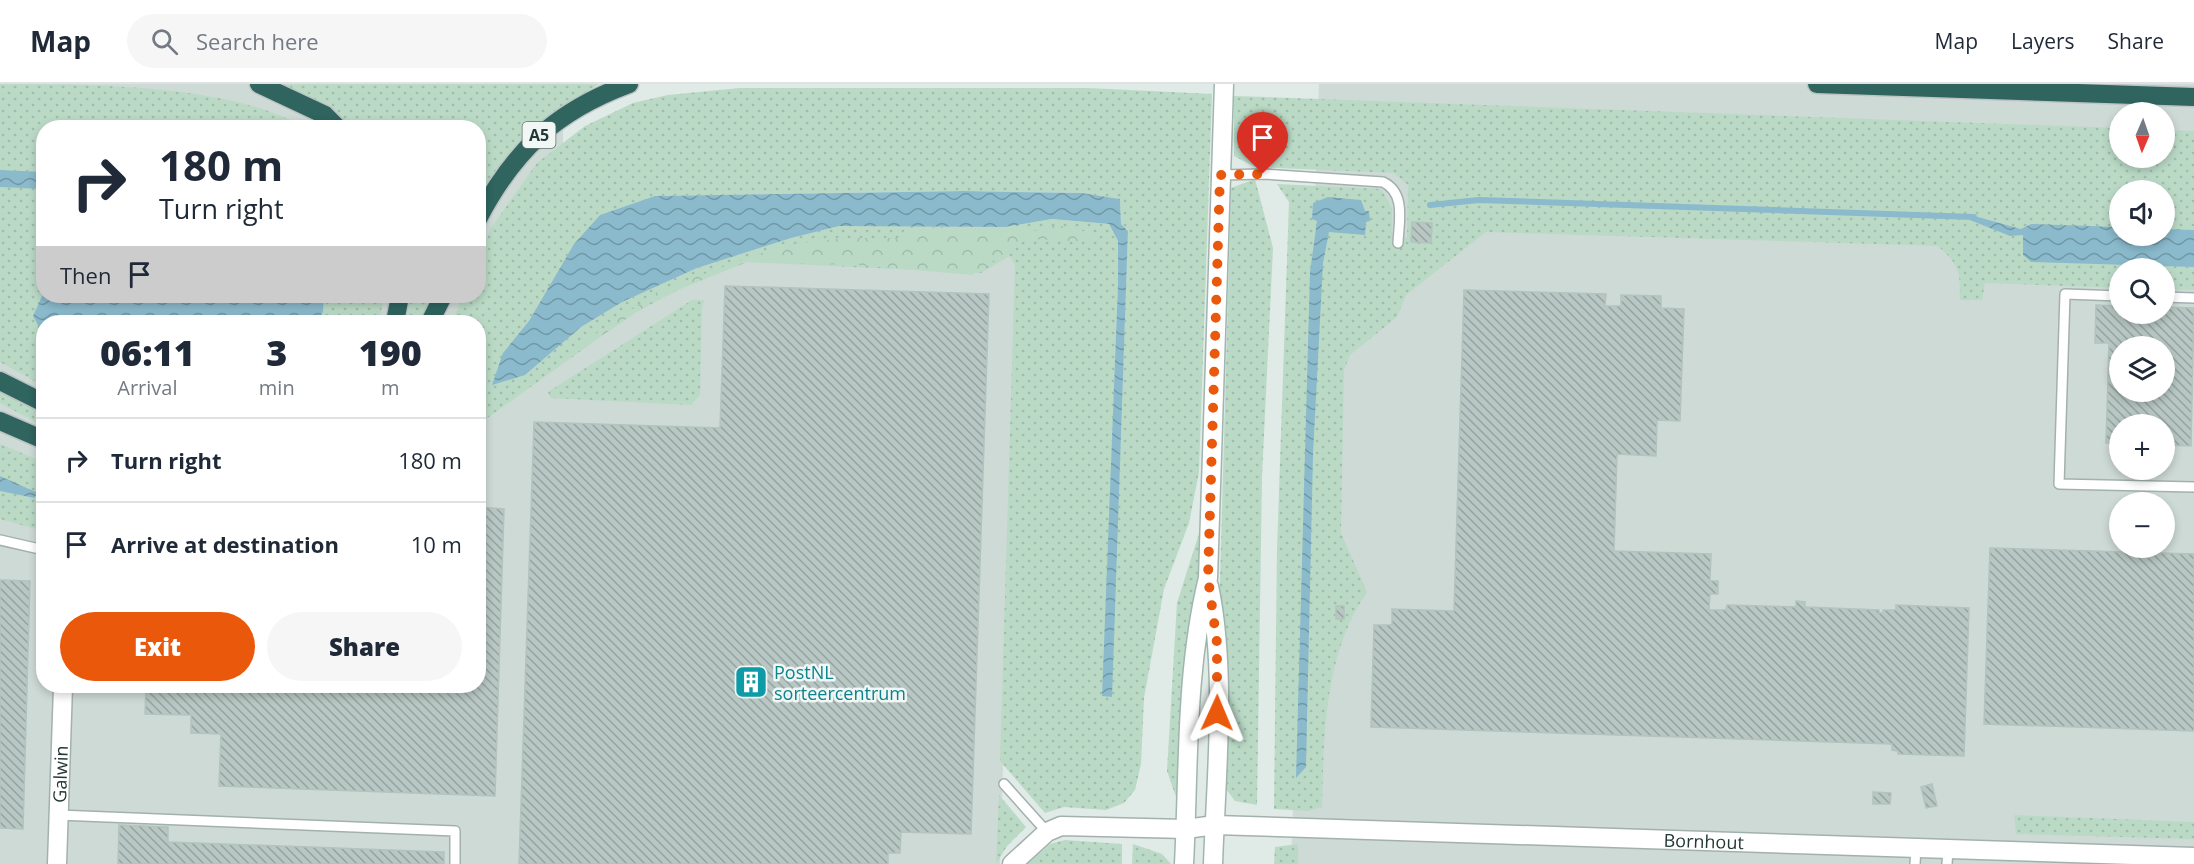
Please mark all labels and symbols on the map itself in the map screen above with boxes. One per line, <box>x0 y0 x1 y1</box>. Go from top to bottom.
north arrow <box>2109 102 2175 168</box>
pin <box>1237 112 1288 174</box>
road number: A5 <box>522 122 556 148</box>
place label: PostNL sorteercentrum <box>774 660 906 705</box>
building icon: PostNL sorteercentrum <box>733 664 769 700</box>
position arrow <box>1185 681 1249 745</box>
street label: Galwin <box>47 745 73 803</box>
street label: Bornhout <box>1663 828 1744 854</box>

